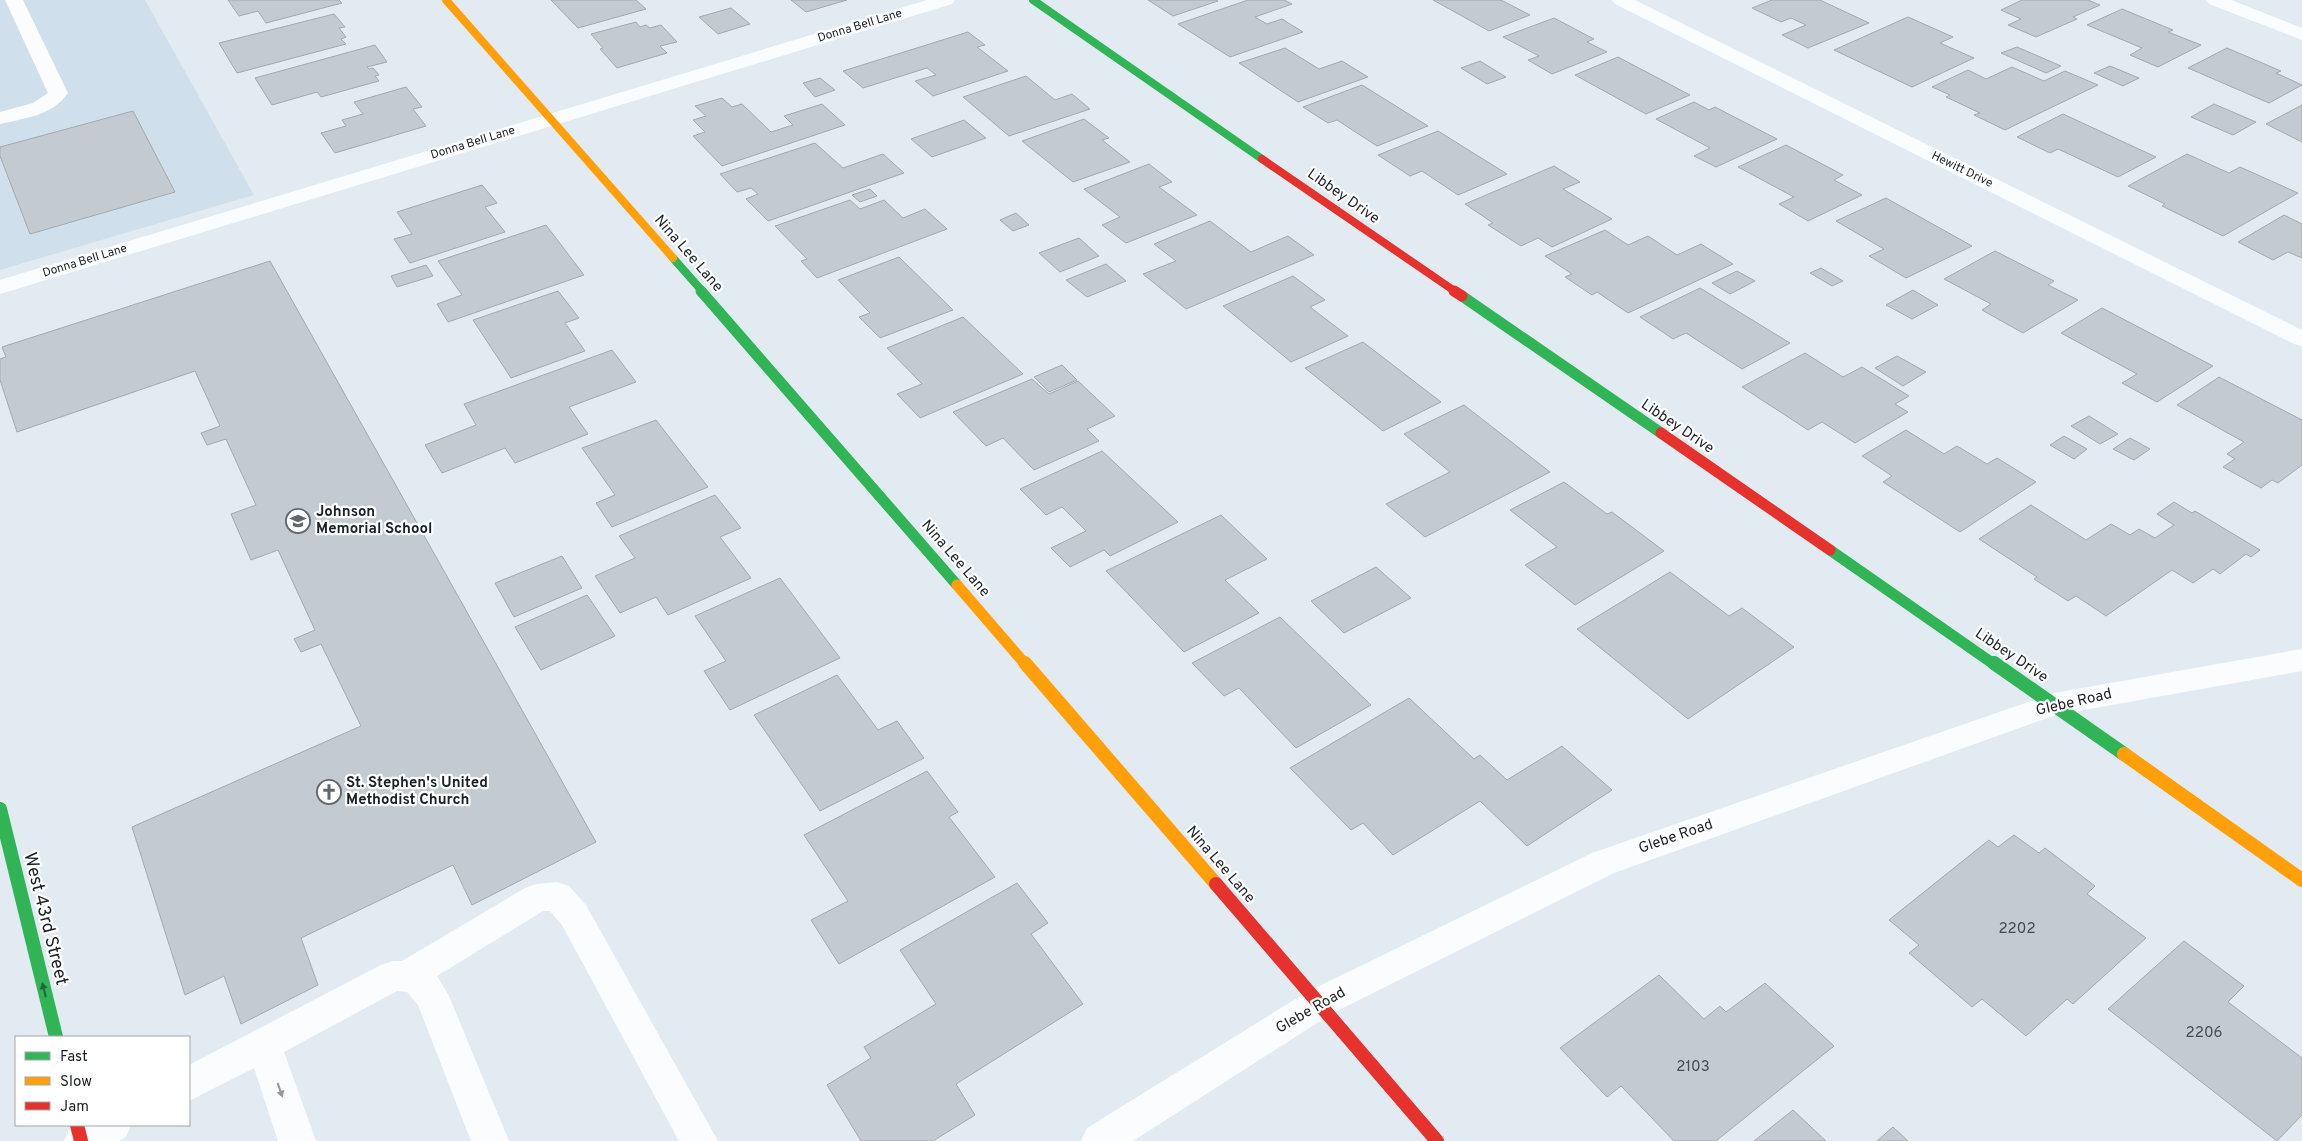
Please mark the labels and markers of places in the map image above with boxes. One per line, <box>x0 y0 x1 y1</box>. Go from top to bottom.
place label: Johnson Memorial School <box>316 503 432 539</box>
school or university icon: Johnson Memorial School <box>285 508 311 534</box>
place label: St. Stephen's United Methodist Church <box>346 774 488 810</box>
church icon: St. Stephen's United Methodist Church <box>316 779 342 805</box>

